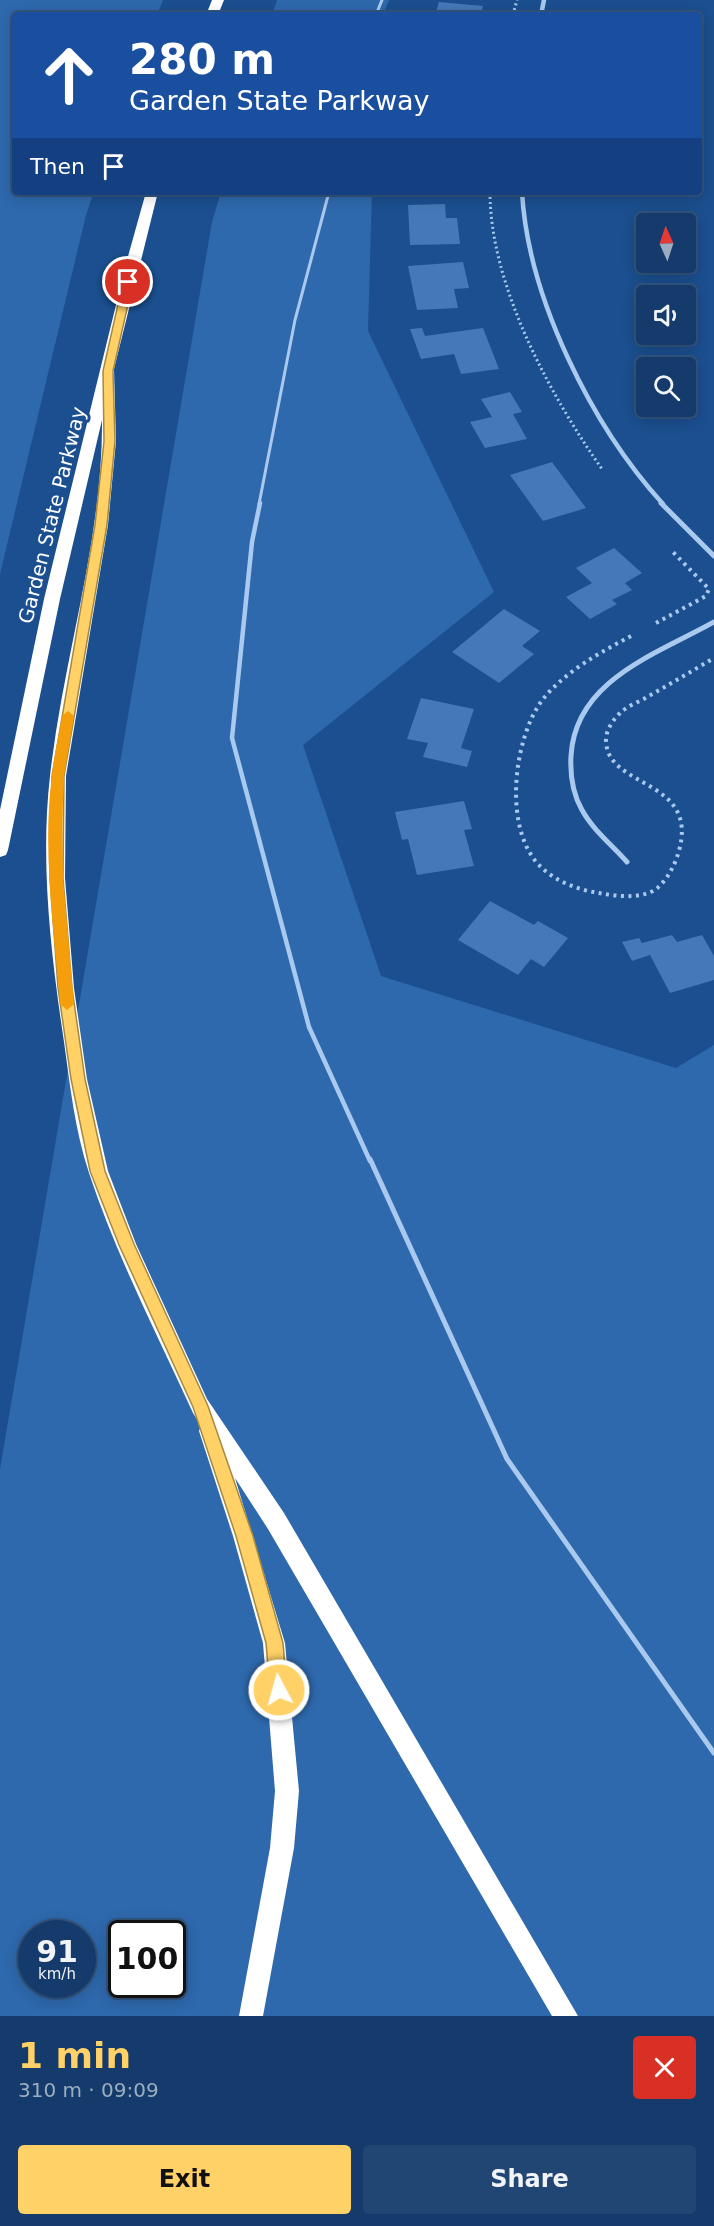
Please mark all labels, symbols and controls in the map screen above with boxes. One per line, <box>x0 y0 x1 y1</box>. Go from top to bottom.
text: 280 m <box>129 35 275 84</box>
icon: ahead <box>30 36 108 114</box>
text: Garden State Parkway <box>129 85 430 116</box>
icon: arrive <box>97 150 130 183</box>
text: Then <box>30 154 85 179</box>
north arrow <box>636 213 696 273</box>
map controls <box>636 213 696 417</box>
pin <box>102 256 153 307</box>
icon: arrive <box>111 265 144 298</box>
button: sound <box>636 285 696 345</box>
button: search <box>636 357 696 417</box>
street label: Garden State Parkway <box>13 404 91 626</box>
position arrow <box>247 1658 311 1722</box>
speed limit sign: 100 <box>108 1920 186 1998</box>
text: 91 <box>36 1934 78 1969</box>
text: km/h <box>38 1965 76 1983</box>
text: 1 min <box>18 2035 131 2076</box>
button: close <box>633 2036 696 2099</box>
text: 310 m · 09:09 <box>18 2078 159 2102</box>
button: Exit <box>18 2145 351 2214</box>
button: Share <box>363 2145 696 2214</box>

